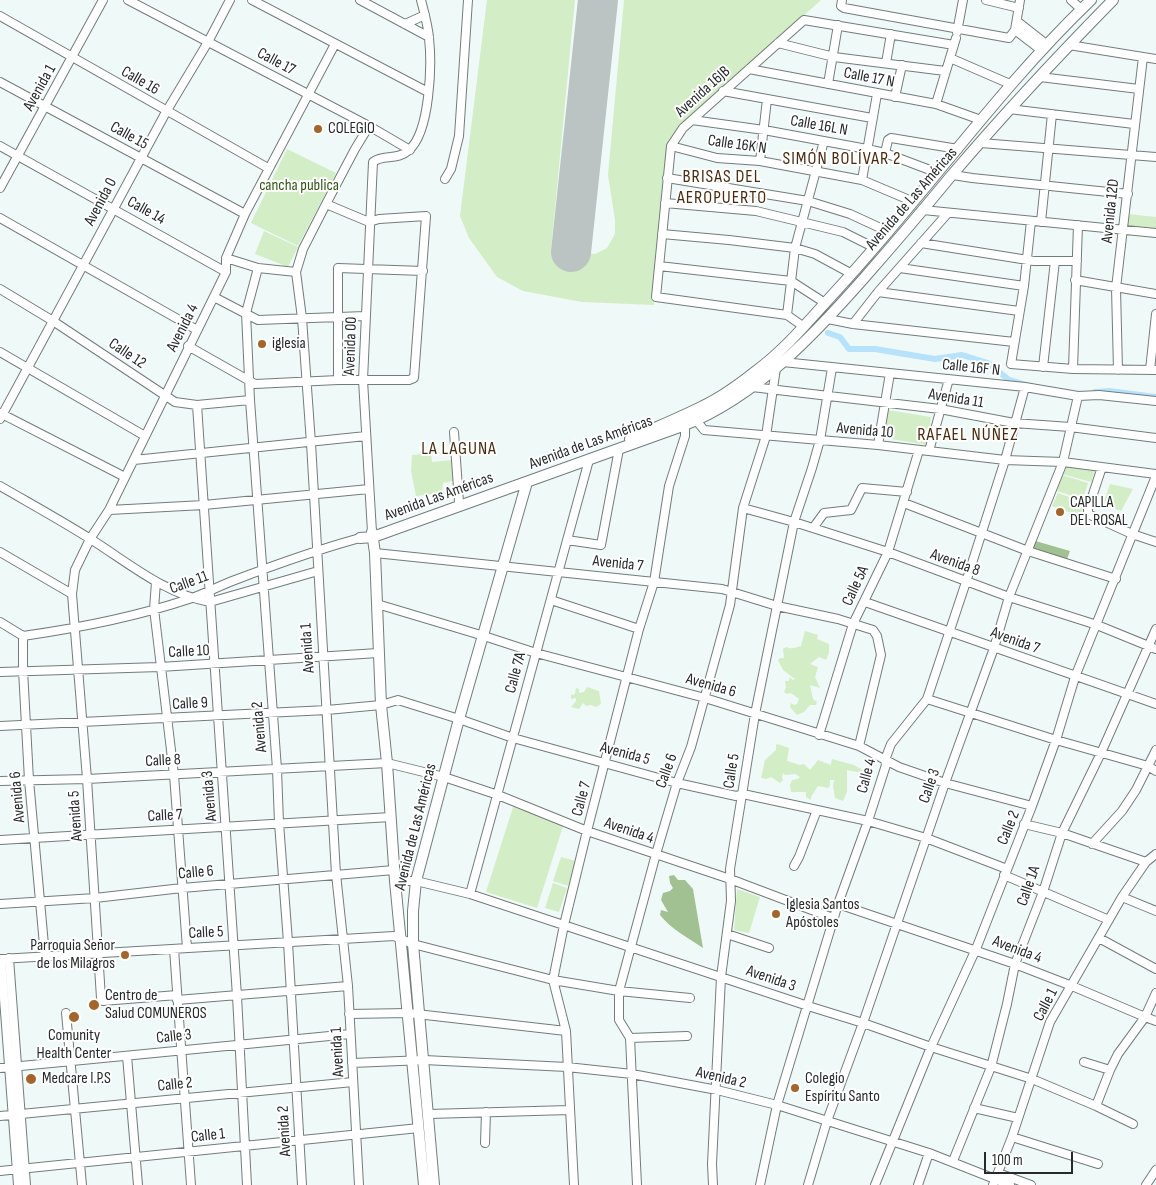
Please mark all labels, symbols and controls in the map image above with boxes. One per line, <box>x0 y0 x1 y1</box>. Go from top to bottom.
street label: Calle 17 <box>254 44 298 80</box>
street label: Avenida 1 <box>19 62 61 114</box>
street label: Calle 16 <box>117 62 163 100</box>
street label: Avenida 16JB <box>672 62 734 122</box>
street label: Calle 17 N <box>842 64 896 92</box>
street label: Calle 16L N <box>789 112 849 140</box>
street label: Calle 15 <box>107 118 151 154</box>
place label: COLEGIO <box>328 119 375 139</box>
marker: COLEGIO <box>312 123 324 135</box>
street label: Calle 16K N <box>706 131 768 159</box>
street label: Avenida de Las Américas <box>862 144 962 254</box>
district label: SIMÓN BOLÍVAR 2 <box>781 148 903 170</box>
district label: BRISAS DEL AEROPUERTO <box>676 166 768 208</box>
street label: Avenida 0 <box>80 175 122 229</box>
park label: cancha publica <box>259 176 339 196</box>
street label: Avenida 12D <box>1098 178 1124 244</box>
street label: Calle 14 <box>123 193 169 229</box>
street label: Avenida 4 <box>163 301 203 355</box>
street label: Avenida 00 <box>340 316 362 376</box>
place label: iglesia <box>272 334 306 354</box>
street label: Calle 12 <box>105 335 149 373</box>
marker: iglesia <box>256 338 268 350</box>
street label: Calle 16F N <box>941 355 1001 381</box>
street label: Avenida 11 <box>927 385 985 413</box>
street label: Avenida de Las Américas <box>527 412 655 474</box>
street label: Avenida 10 <box>836 419 894 443</box>
district label: RAFAEL NÚÑEZ <box>916 424 1020 446</box>
district label: LA LAGUNA <box>420 438 498 460</box>
street label: Avenida Las Américas <box>382 468 496 526</box>
place label: CAPILLA DEL ROSAL <box>1070 493 1128 531</box>
marker: CAPILLA DEL ROSAL <box>1054 506 1066 518</box>
street label: Avenida 8 <box>928 545 982 581</box>
street label: Avenida 7 <box>592 552 644 576</box>
street label: Calle 5A <box>838 563 874 609</box>
street label: Calle 11 <box>167 567 211 599</box>
street label: Avenida 1 <box>297 622 319 674</box>
street label: Avenida 7 <box>988 623 1042 659</box>
street label: Calle 10 <box>168 641 210 663</box>
street label: Calle 7A <box>501 650 531 696</box>
street label: Avenida 6 <box>684 670 738 702</box>
street label: Calle 9 <box>172 693 208 715</box>
street label: Avenida 2 <box>248 701 272 753</box>
street label: Avenida 5 <box>598 738 652 770</box>
street label: Calle 8 <box>145 750 181 772</box>
street label: Calle 6 <box>652 751 682 791</box>
street label: Calle 5 <box>720 752 744 790</box>
street label: Calle 4 <box>853 756 881 796</box>
street label: Avenida de Las Américas <box>391 762 441 892</box>
street label: Calle 3 <box>915 766 945 806</box>
street label: Avenida 3 <box>198 770 222 822</box>
street label: Avenida 6 <box>6 771 30 823</box>
street label: Calle 7 <box>568 780 596 818</box>
street label: Avenida 5 <box>65 790 87 842</box>
street label: Calle 7 <box>147 805 183 827</box>
street label: Calle 2 <box>994 808 1024 848</box>
street label: Avenida 4 <box>602 814 656 848</box>
street label: Calle 6 <box>177 862 215 884</box>
street label: Calle 1A <box>1013 863 1045 909</box>
place label: Iglesia Santos Apóstoles <box>786 895 860 933</box>
marker: Iglesia Santos Apóstoles <box>770 908 782 920</box>
street label: Calle 5 <box>188 922 224 944</box>
street label: Avenida 4 <box>990 932 1044 968</box>
place label: Parroquia Señor de los Milagros <box>30 936 115 974</box>
marker: Parroquia Señor de los Milagros <box>119 949 131 961</box>
street label: Avenida 3 <box>744 962 798 996</box>
street label: Calle 1 <box>1030 985 1062 1025</box>
place label: Centro de Salud COMUNEROS <box>105 986 207 1024</box>
marker: Centro de Salud COMUNEROS <box>87 998 101 1012</box>
marker: Comunity Health Center <box>67 1010 81 1024</box>
place label: Comunity Health Center <box>37 1026 111 1064</box>
street label: Calle 3 <box>155 1026 193 1048</box>
street label: Avenida 1 <box>327 1027 349 1077</box>
street label: Avenida 2 <box>694 1063 748 1093</box>
place label: Medcare I.P.S <box>42 1069 111 1089</box>
place label: Colegio Espíritu Santo <box>805 1069 880 1107</box>
marker: Medcare I.P.S <box>24 1072 38 1086</box>
street label: Calle 2 <box>157 1074 193 1096</box>
marker: Colegio Espíritu Santo <box>789 1082 801 1094</box>
street label: Avenida 2 <box>274 1105 296 1157</box>
street label: Calle 1 <box>190 1125 226 1147</box>
scale bar <box>986 1142 1075 1174</box>
text: 100 m <box>992 1151 1023 1170</box>

